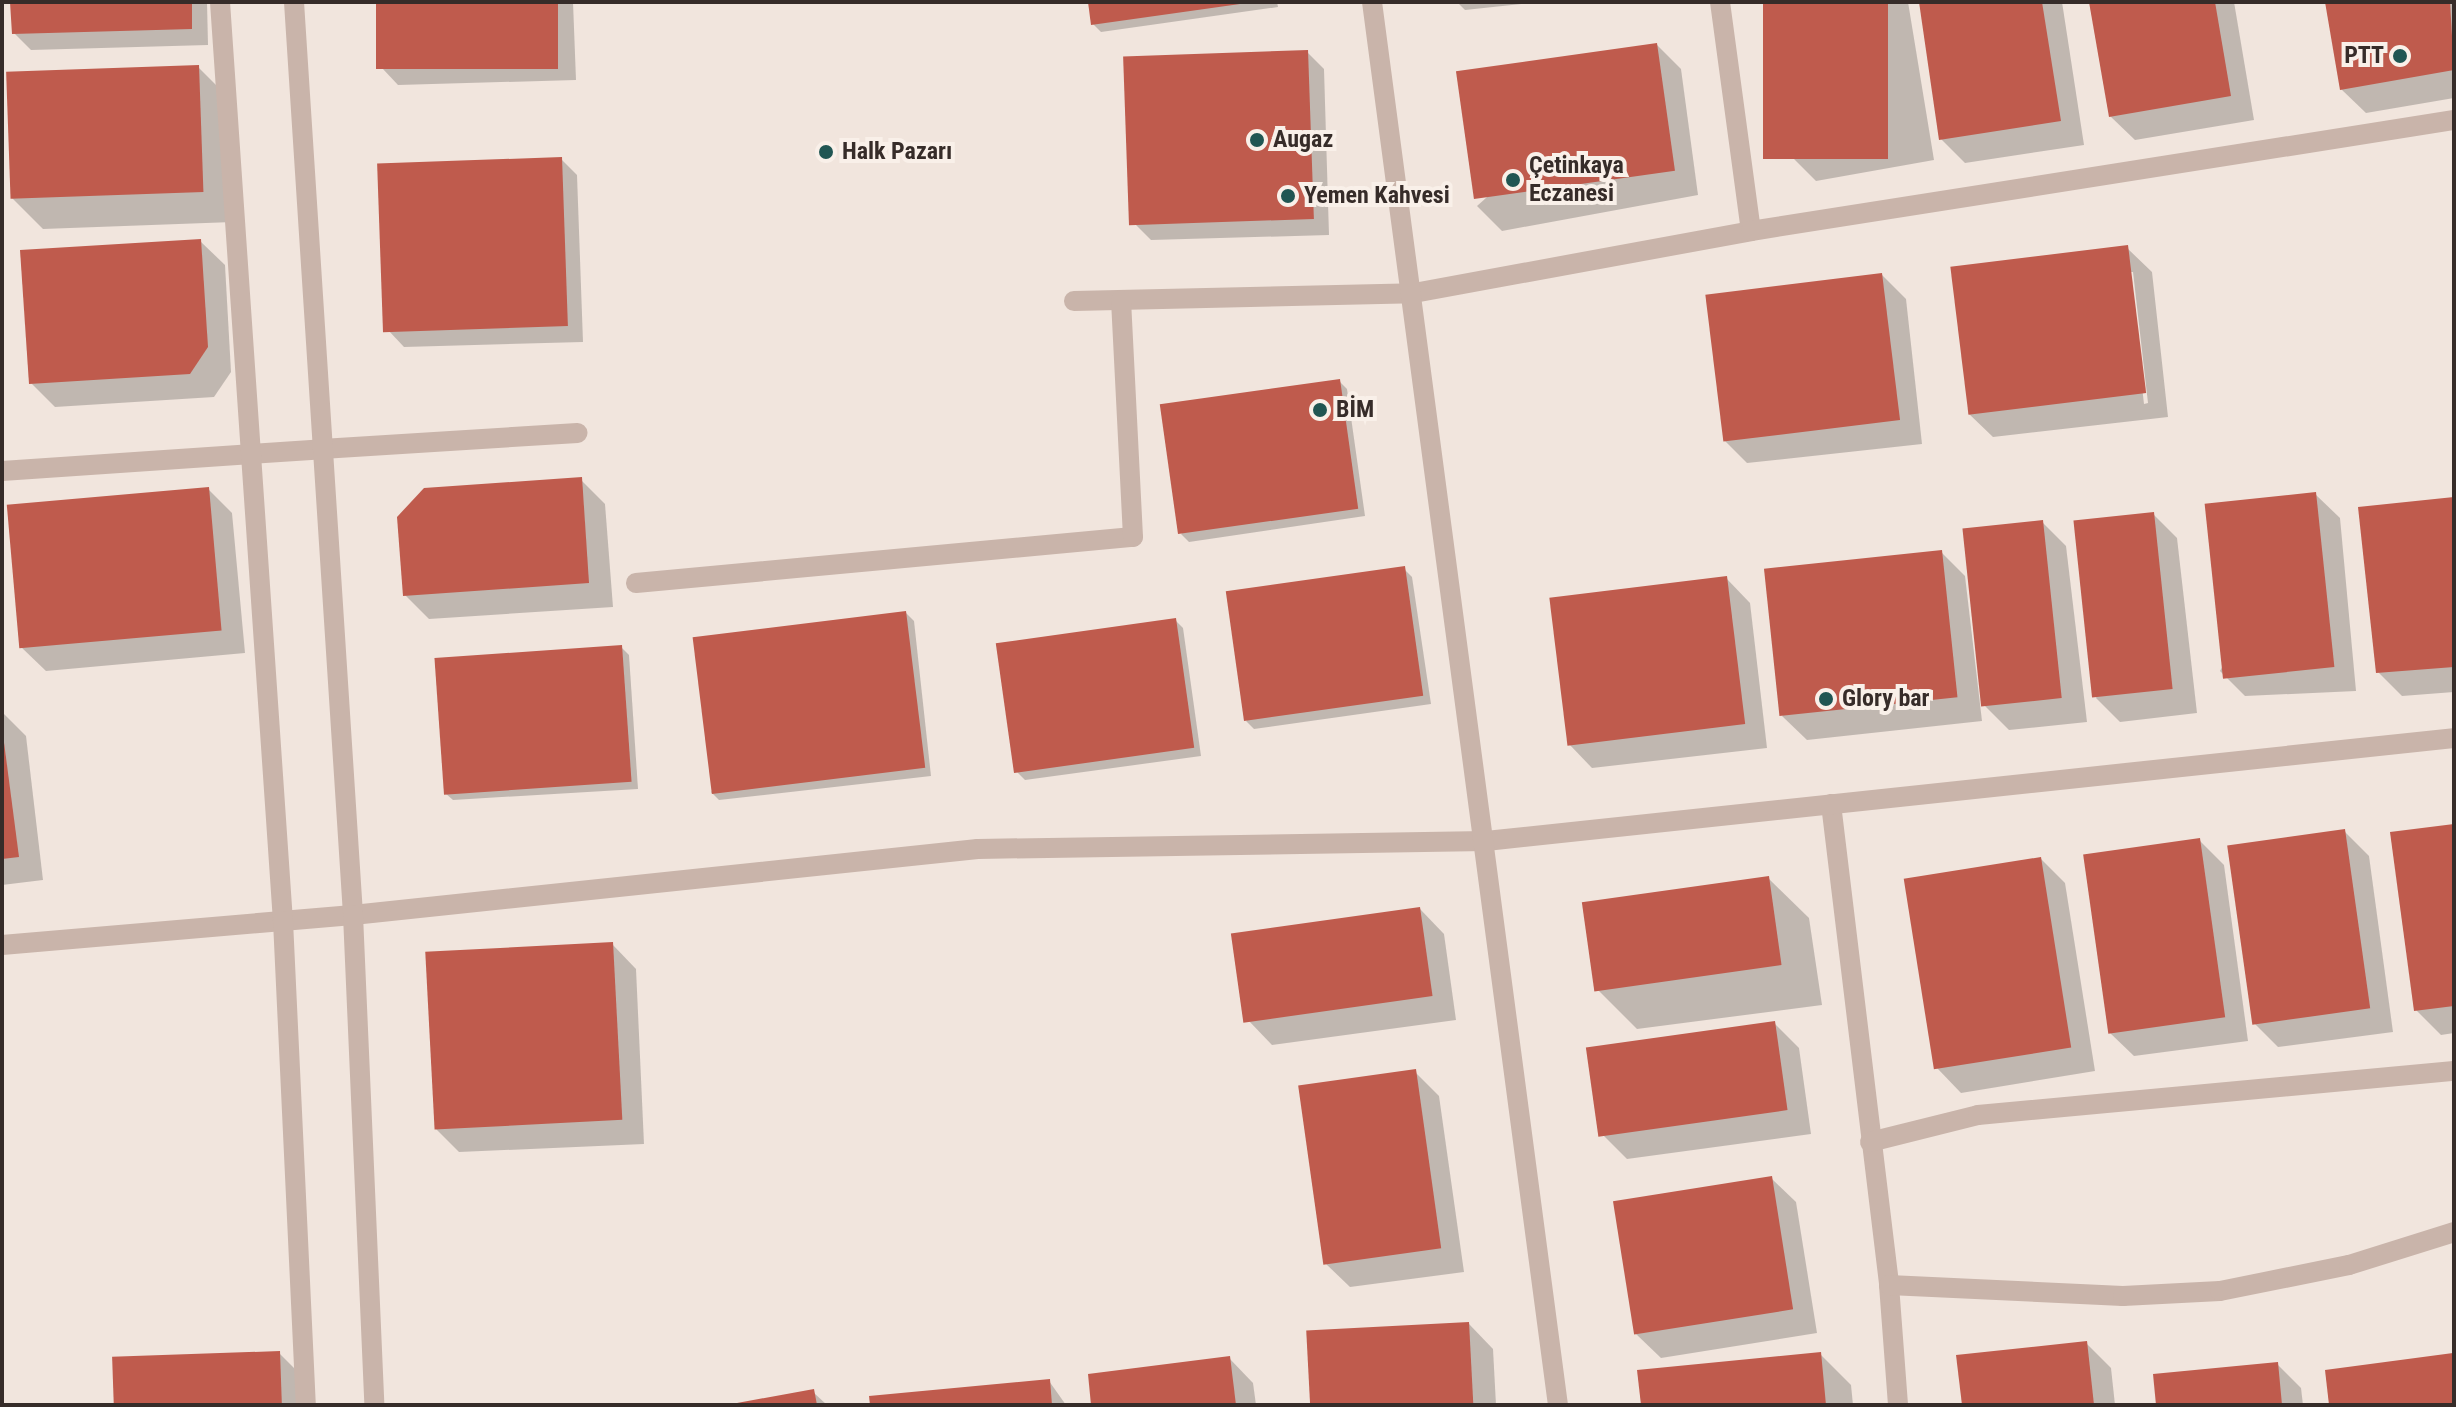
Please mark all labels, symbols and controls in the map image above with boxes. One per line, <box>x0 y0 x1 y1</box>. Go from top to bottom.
place label: PTT <box>2344 42 2384 70</box>
marker: PTT <box>2391 47 2409 65</box>
place label: Augaz <box>1273 126 1333 154</box>
marker: Augaz <box>1248 131 1266 149</box>
place label: Halk Pazarı <box>842 138 952 166</box>
marker: Halk Pazarı <box>817 143 835 161</box>
place label: Çetinkaya Eczanesi <box>1529 152 1624 208</box>
marker: Çetinkaya Eczanesi <box>1504 171 1522 189</box>
place label: Yemen Kahvesi <box>1304 182 1450 210</box>
marker: Yemen Kahvesi <box>1279 187 1297 205</box>
place label: BİM <box>1336 396 1374 424</box>
marker: BİM <box>1311 401 1329 419</box>
place label: Glory bar <box>1842 685 1930 713</box>
marker: Glory bar <box>1817 690 1835 708</box>

